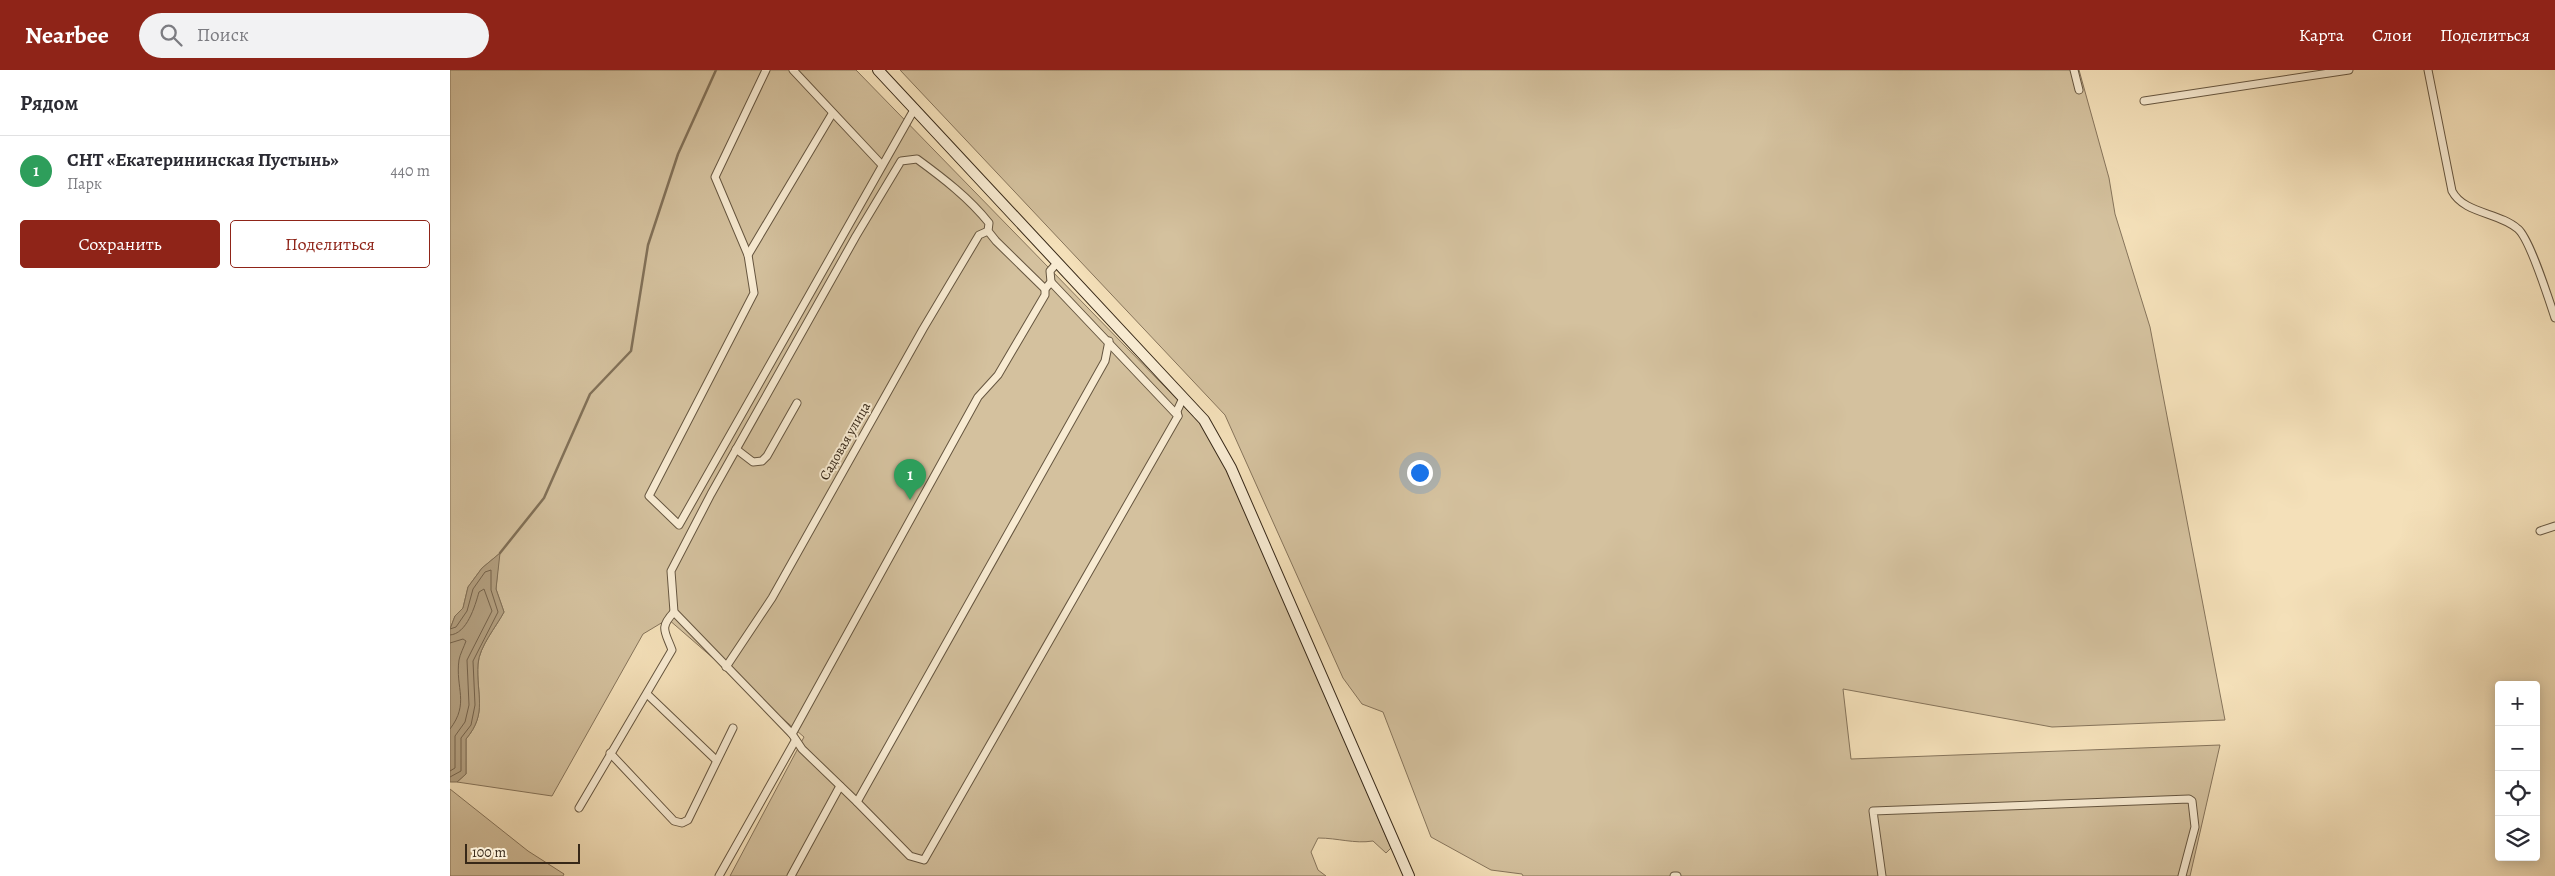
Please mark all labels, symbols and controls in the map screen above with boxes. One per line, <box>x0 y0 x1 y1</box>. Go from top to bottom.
search box <box>139 13 489 58</box>
text: Nearbee <box>25 19 109 51</box>
icon: search <box>157 21 185 49</box>
text: Поиск <box>197 22 249 48</box>
text: Карта <box>2299 23 2344 47</box>
text: Слои <box>2372 23 2412 47</box>
text: Поделиться <box>2440 23 2530 47</box>
text: Рядом <box>20 89 78 117</box>
text: СНТ «Екатерининская Пустынь» <box>67 147 339 173</box>
text: 1 <box>33 160 39 182</box>
text: 440 m <box>390 160 430 182</box>
text: Парк <box>67 173 102 195</box>
button: Сохранить <box>20 220 220 268</box>
button: Поделиться <box>230 220 430 268</box>
street label: Садовая улица <box>815 398 875 484</box>
pin: 1 <box>894 459 926 500</box>
your location <box>1407 460 1433 486</box>
map controls <box>2495 681 2540 861</box>
button: + <box>2495 681 2540 726</box>
button: − <box>2495 726 2540 771</box>
button: locate <box>2495 771 2540 816</box>
button: layers <box>2495 816 2540 861</box>
scale bar <box>465 841 580 864</box>
text: 100 m <box>472 843 506 862</box>

